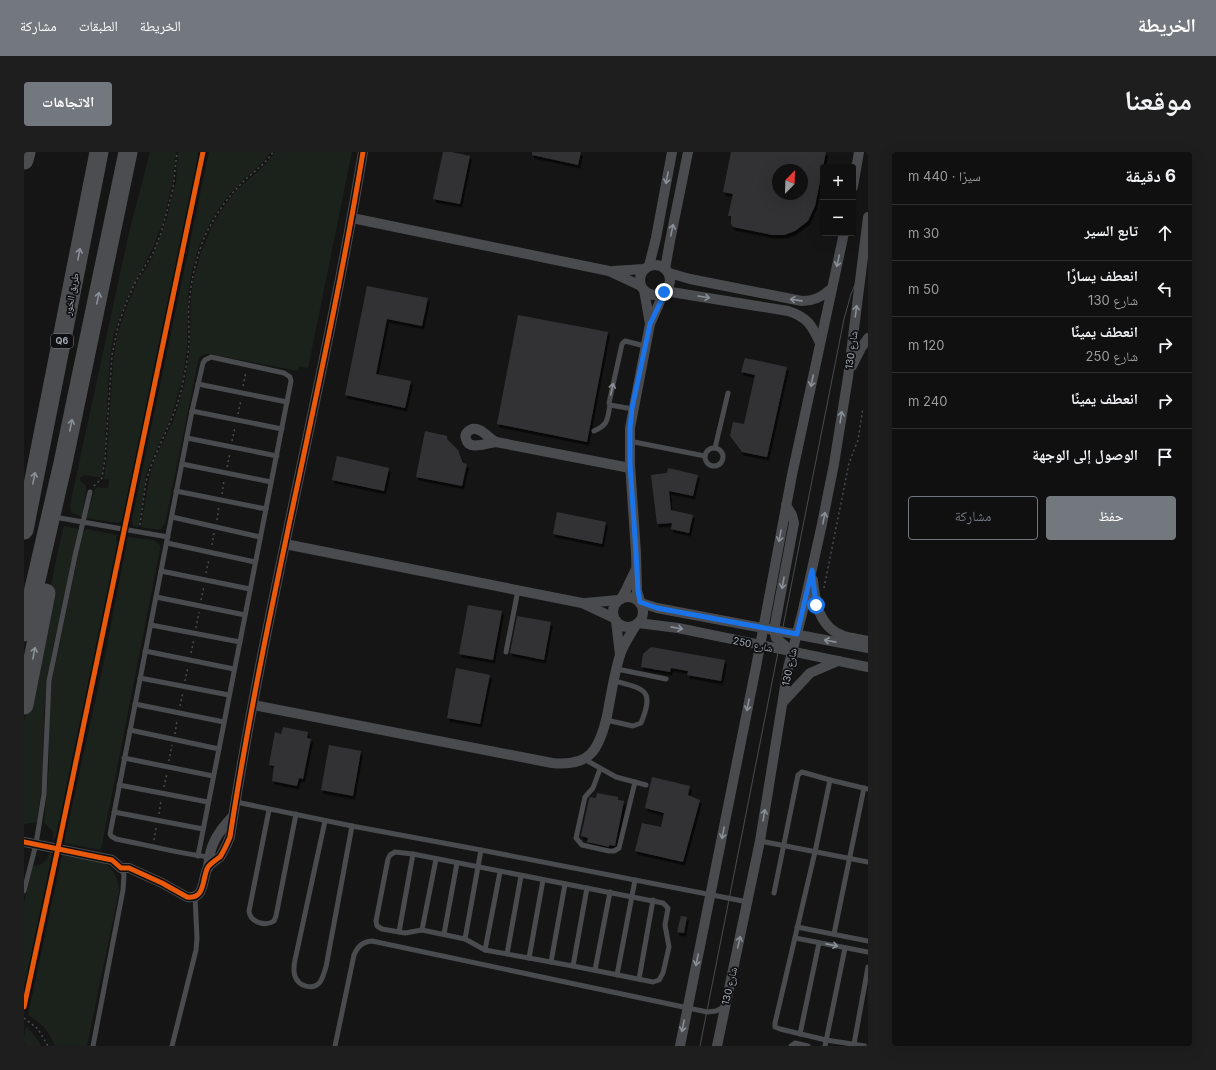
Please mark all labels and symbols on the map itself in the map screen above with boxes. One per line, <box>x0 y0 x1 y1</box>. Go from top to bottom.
north arrow <box>772 164 808 200</box>
one-way arrow <box>662 171 670 184</box>
one-way arrow <box>668 224 676 237</box>
one-way arrow <box>75 248 83 261</box>
one-way arrow <box>833 254 841 267</box>
street label: طريق الخور <box>61 271 82 317</box>
route end <box>655 283 673 301</box>
one-way arrow <box>94 292 102 305</box>
one-way arrow <box>697 293 710 301</box>
one-way arrow <box>790 296 803 304</box>
one-way arrow <box>852 305 860 318</box>
street label: شارع 130 <box>842 330 861 370</box>
road number: Q6 <box>51 334 73 348</box>
one-way arrow <box>807 374 815 387</box>
one-way arrow <box>608 383 616 396</box>
one-way arrow <box>838 411 846 424</box>
one-way arrow <box>67 419 75 432</box>
one-way arrow <box>31 472 39 485</box>
one-way arrow <box>820 512 828 525</box>
one-way arrow <box>776 529 784 542</box>
one-way arrow <box>779 576 787 589</box>
route start <box>807 596 825 614</box>
one-way arrow <box>670 625 683 633</box>
street label: شارع 250 <box>732 634 774 655</box>
one-way arrow <box>824 637 837 645</box>
one-way arrow <box>30 647 38 660</box>
street label: شارع 130 <box>779 647 800 687</box>
one-way arrow <box>744 698 752 711</box>
one-way arrow <box>760 808 768 821</box>
one-way arrow <box>718 826 726 839</box>
one-way arrow <box>735 936 743 949</box>
one-way arrow <box>825 941 838 949</box>
one-way arrow <box>692 953 700 966</box>
street label: شارع 130 <box>719 966 740 1006</box>
one-way arrow <box>679 1020 687 1033</box>

